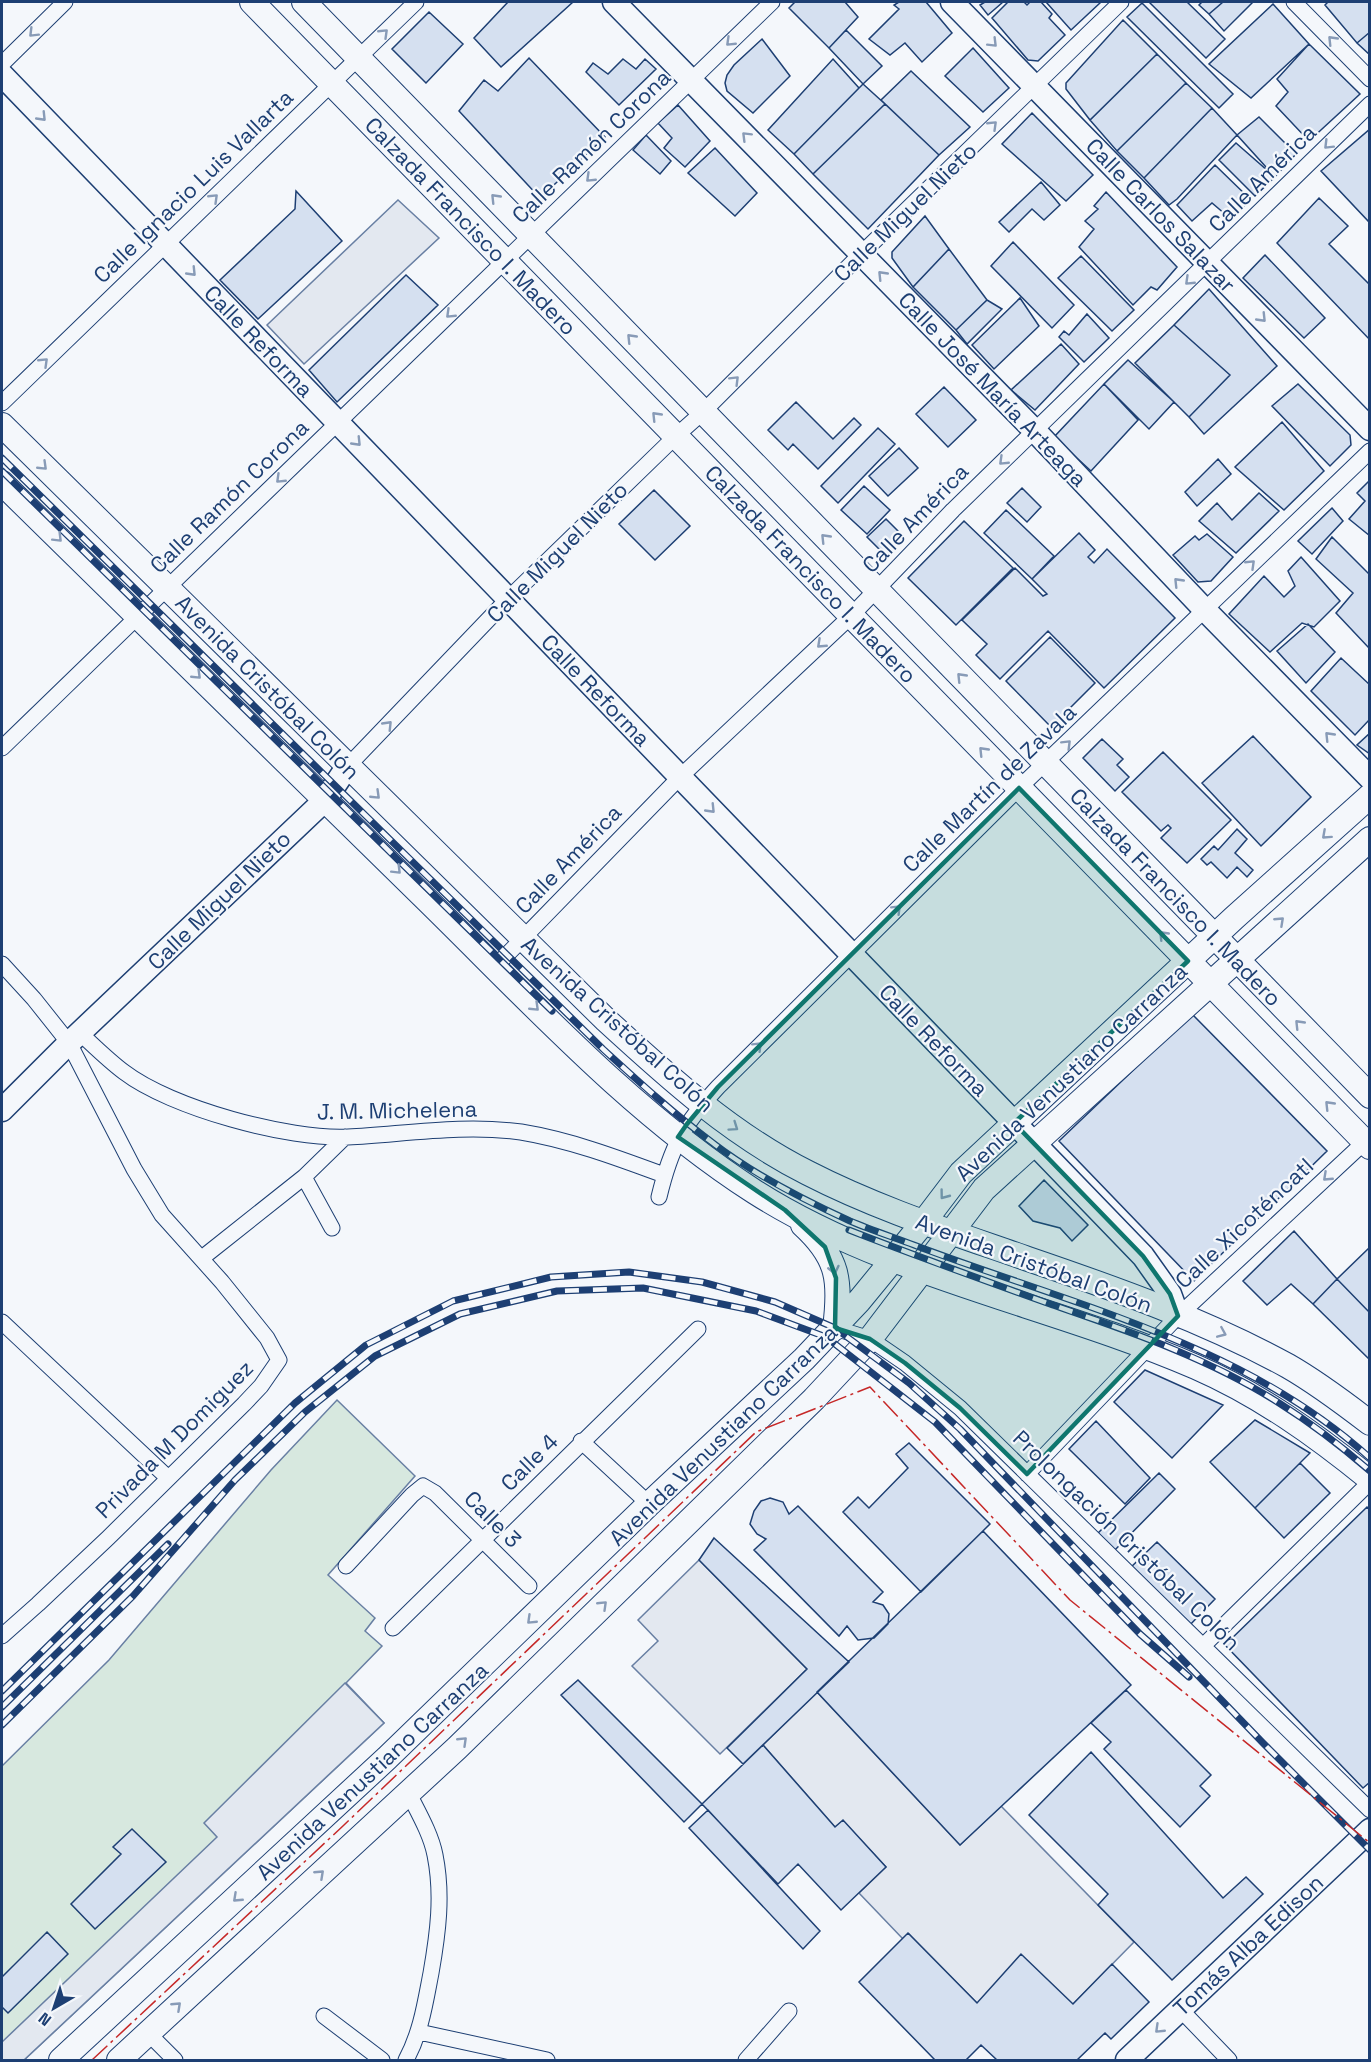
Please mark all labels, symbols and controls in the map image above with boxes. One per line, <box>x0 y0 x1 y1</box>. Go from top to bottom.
one-way arrow <box>30 26 40 37</box>
one-way arrow <box>377 29 388 40</box>
one-way arrow <box>726 35 737 46</box>
one-way arrow <box>986 36 997 47</box>
one-way arrow <box>1328 37 1339 48</box>
street label: Calle Ramón Corona <box>506 63 676 229</box>
street label: Calle Ignacio Luis Vallarta <box>87 83 299 289</box>
one-way arrow <box>35 110 46 120</box>
street label: Calzada Francisco I. Madero <box>359 111 583 341</box>
street label: Calle América <box>1202 118 1322 238</box>
one-way arrow <box>986 122 997 133</box>
one-way arrow <box>742 132 753 143</box>
street label: Calle Carlos Salazar <box>1080 132 1242 298</box>
street label: Calle Miguel Nieto <box>828 137 982 287</box>
one-way arrow <box>1324 137 1335 148</box>
one-way arrow <box>586 171 596 182</box>
one-way arrow <box>207 194 218 205</box>
one-way arrow <box>491 194 502 204</box>
one-way arrow <box>185 266 196 276</box>
one-way arrow <box>879 271 890 282</box>
one-way arrow <box>1185 274 1196 285</box>
street label: Calle Reforma <box>198 279 320 403</box>
street label: Calle José María Arteaga <box>893 286 1094 492</box>
one-way arrow <box>446 306 457 317</box>
one-way arrow <box>1254 310 1265 321</box>
one-way arrow <box>627 334 638 344</box>
one-way arrow <box>37 358 47 369</box>
one-way arrow <box>728 377 739 387</box>
one-way arrow <box>652 412 663 422</box>
street label: Calle Ramón Corona <box>144 413 314 579</box>
one-way arrow <box>350 436 361 446</box>
one-way arrow <box>1000 454 1010 465</box>
street label: Calle América <box>856 457 974 579</box>
one-way arrow <box>36 458 47 469</box>
street label: Calzada Francisco I. Madero <box>699 459 923 689</box>
one-way arrow <box>276 471 287 482</box>
street label: Calle Miguel Nieto <box>481 476 633 628</box>
one-way arrow <box>51 531 62 542</box>
one-way arrow <box>822 534 833 545</box>
one-way arrow <box>1244 560 1255 571</box>
one-way arrow <box>1174 578 1185 588</box>
street label: Avenida Cristóbal Colón <box>170 589 366 785</box>
street label: Calle Reforma <box>535 628 657 752</box>
one-way arrow <box>818 636 829 647</box>
one-way arrow <box>191 668 201 679</box>
one-way arrow <box>958 674 969 685</box>
street label: Calle Martín de Zavala <box>896 698 1082 878</box>
one-way arrow <box>381 721 392 731</box>
one-way arrow <box>1325 733 1336 744</box>
one-way arrow <box>1059 740 1070 751</box>
one-way arrow <box>979 747 990 757</box>
street label: Calzada Francisco I. Madero <box>1064 782 1288 1012</box>
one-way arrow <box>368 787 379 798</box>
street label: Calle América <box>509 798 627 920</box>
one-way arrow <box>704 802 715 813</box>
street label: Calle Miguel Nieto <box>142 825 296 975</box>
one-way arrow <box>1322 828 1333 839</box>
one-way arrow <box>389 863 400 874</box>
one-way arrow <box>890 905 900 916</box>
one-way arrow <box>1273 917 1284 928</box>
street label: Avenida Cristóbal Colón <box>516 930 720 1118</box>
one-way arrow <box>1159 932 1170 942</box>
street label: Avenida Venustiano Carranza <box>949 957 1193 1187</box>
street label: Calle Reforma <box>873 978 995 1102</box>
one-way arrow <box>528 1000 539 1011</box>
one-way arrow <box>1296 1021 1307 1032</box>
one-way arrow <box>751 1043 762 1054</box>
street label: J. M. Michelena <box>317 1095 478 1125</box>
one-way arrow <box>1325 1101 1336 1112</box>
one-way arrow <box>728 1120 739 1131</box>
street label: Calle Xicoténcatl <box>1169 1152 1319 1294</box>
one-way arrow <box>1323 1170 1334 1181</box>
one-way arrow <box>941 1188 952 1199</box>
street label: Avenida Cristóbal Colón <box>912 1207 1156 1319</box>
one-way arrow <box>826 1265 839 1275</box>
street label: Avenida Venustiano Carranza <box>603 1318 843 1552</box>
one-way arrow <box>1215 1326 1226 1338</box>
street label: Privada M Domiguez <box>89 1354 259 1524</box>
street label: Prolongación Cristóbal Colón <box>1007 1424 1247 1656</box>
street label: Calle 4 <box>494 1427 564 1497</box>
street label: Calle 3 <box>459 1485 527 1553</box>
one-way arrow <box>596 1602 607 1613</box>
one-way arrow <box>528 1613 538 1624</box>
street label: Avenida Venustiano Carranza <box>250 1656 494 1886</box>
one-way arrow <box>456 1738 467 1749</box>
street label: Tomás Alba Edison <box>1167 1868 1329 2022</box>
one-way arrow <box>313 1870 324 1881</box>
one-way arrow <box>233 1891 243 1902</box>
north arrow <box>24 1978 84 2038</box>
one-way arrow <box>170 2002 180 2013</box>
text: N <box>34 2008 56 2031</box>
one-way arrow <box>1156 2022 1166 2033</box>

